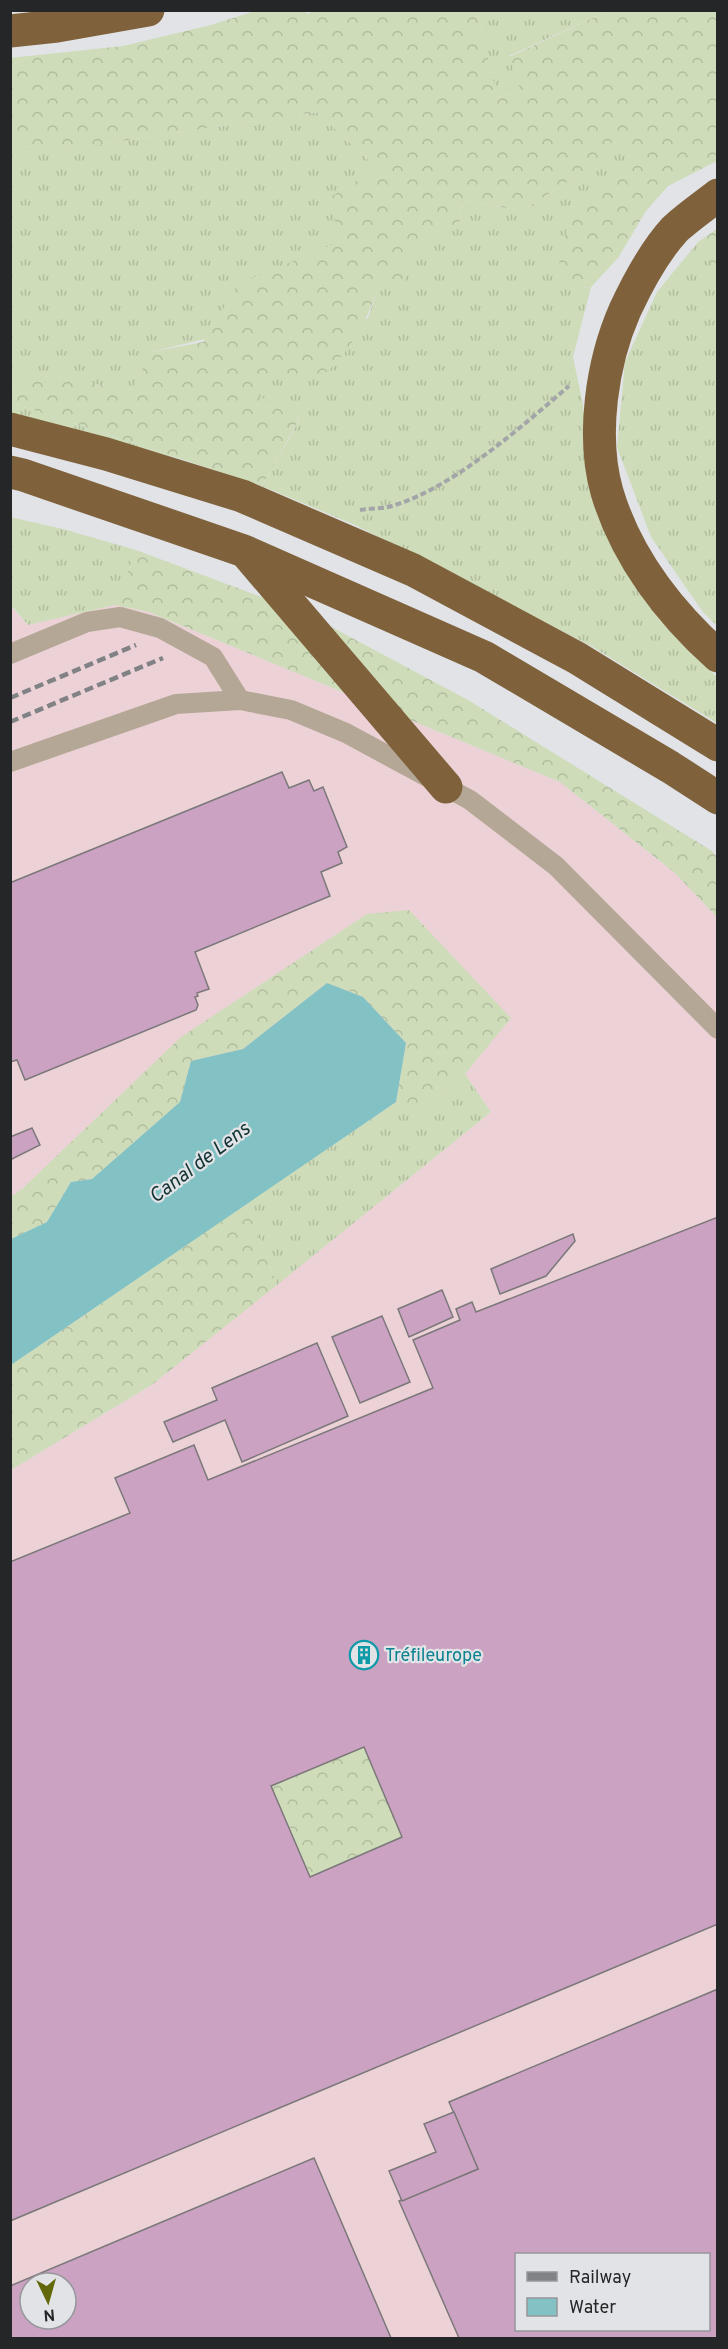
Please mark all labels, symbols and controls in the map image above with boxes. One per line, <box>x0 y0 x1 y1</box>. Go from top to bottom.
water label: Canal de Lens <box>144 1116 257 1210</box>
building icon: Tréfileurope <box>348 1639 380 1671</box>
place label: Tréfileurope <box>385 1645 482 1668</box>
legend <box>515 2253 710 2331</box>
text: Railway <box>569 2267 631 2290</box>
north arrow <box>18 2271 78 2331</box>
text: Water <box>569 2297 616 2320</box>
text: N <box>43 2303 56 2324</box>

